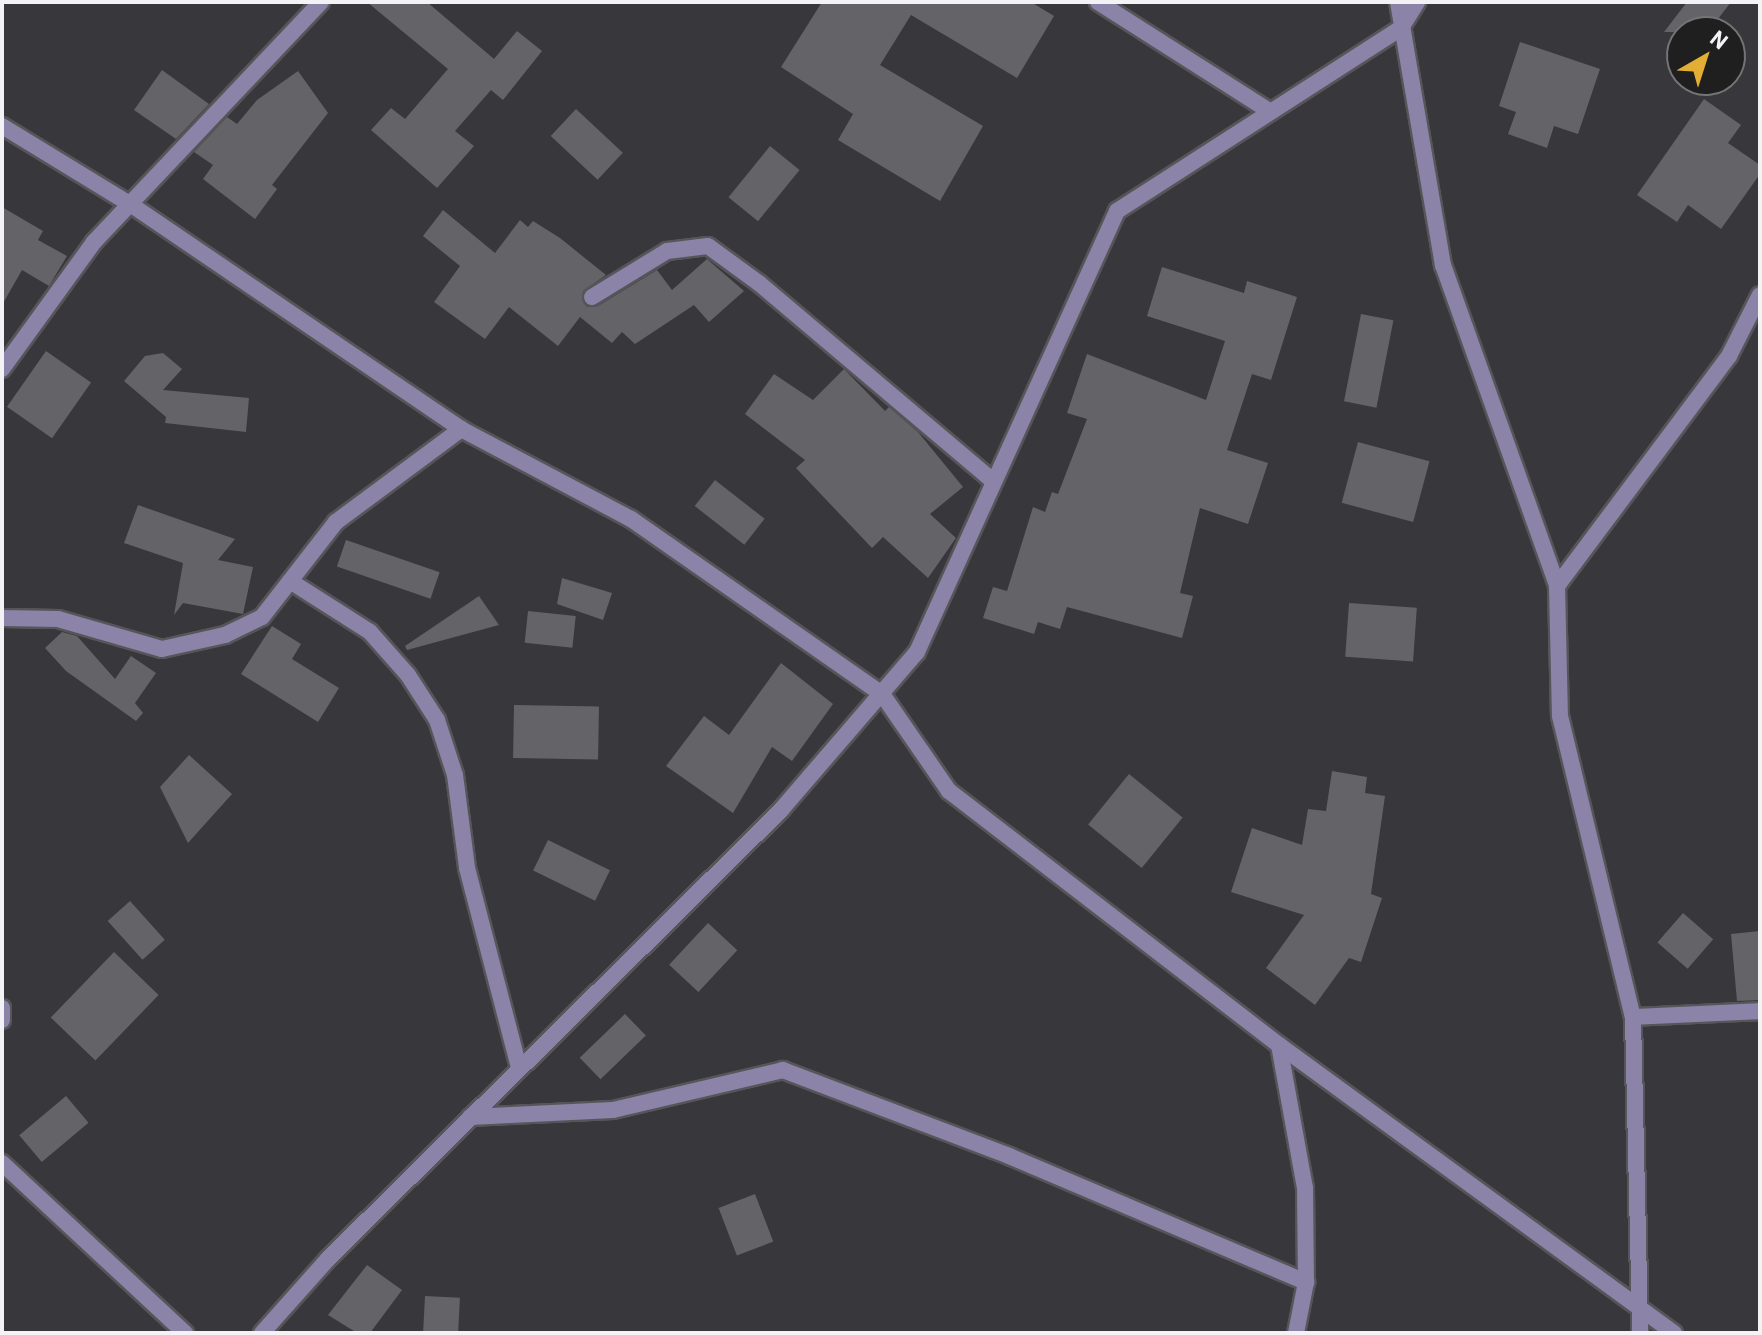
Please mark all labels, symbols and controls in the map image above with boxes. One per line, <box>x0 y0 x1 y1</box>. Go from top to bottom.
north arrow <box>1666 16 1746 96</box>
text: N <box>1706 24 1734 54</box>

